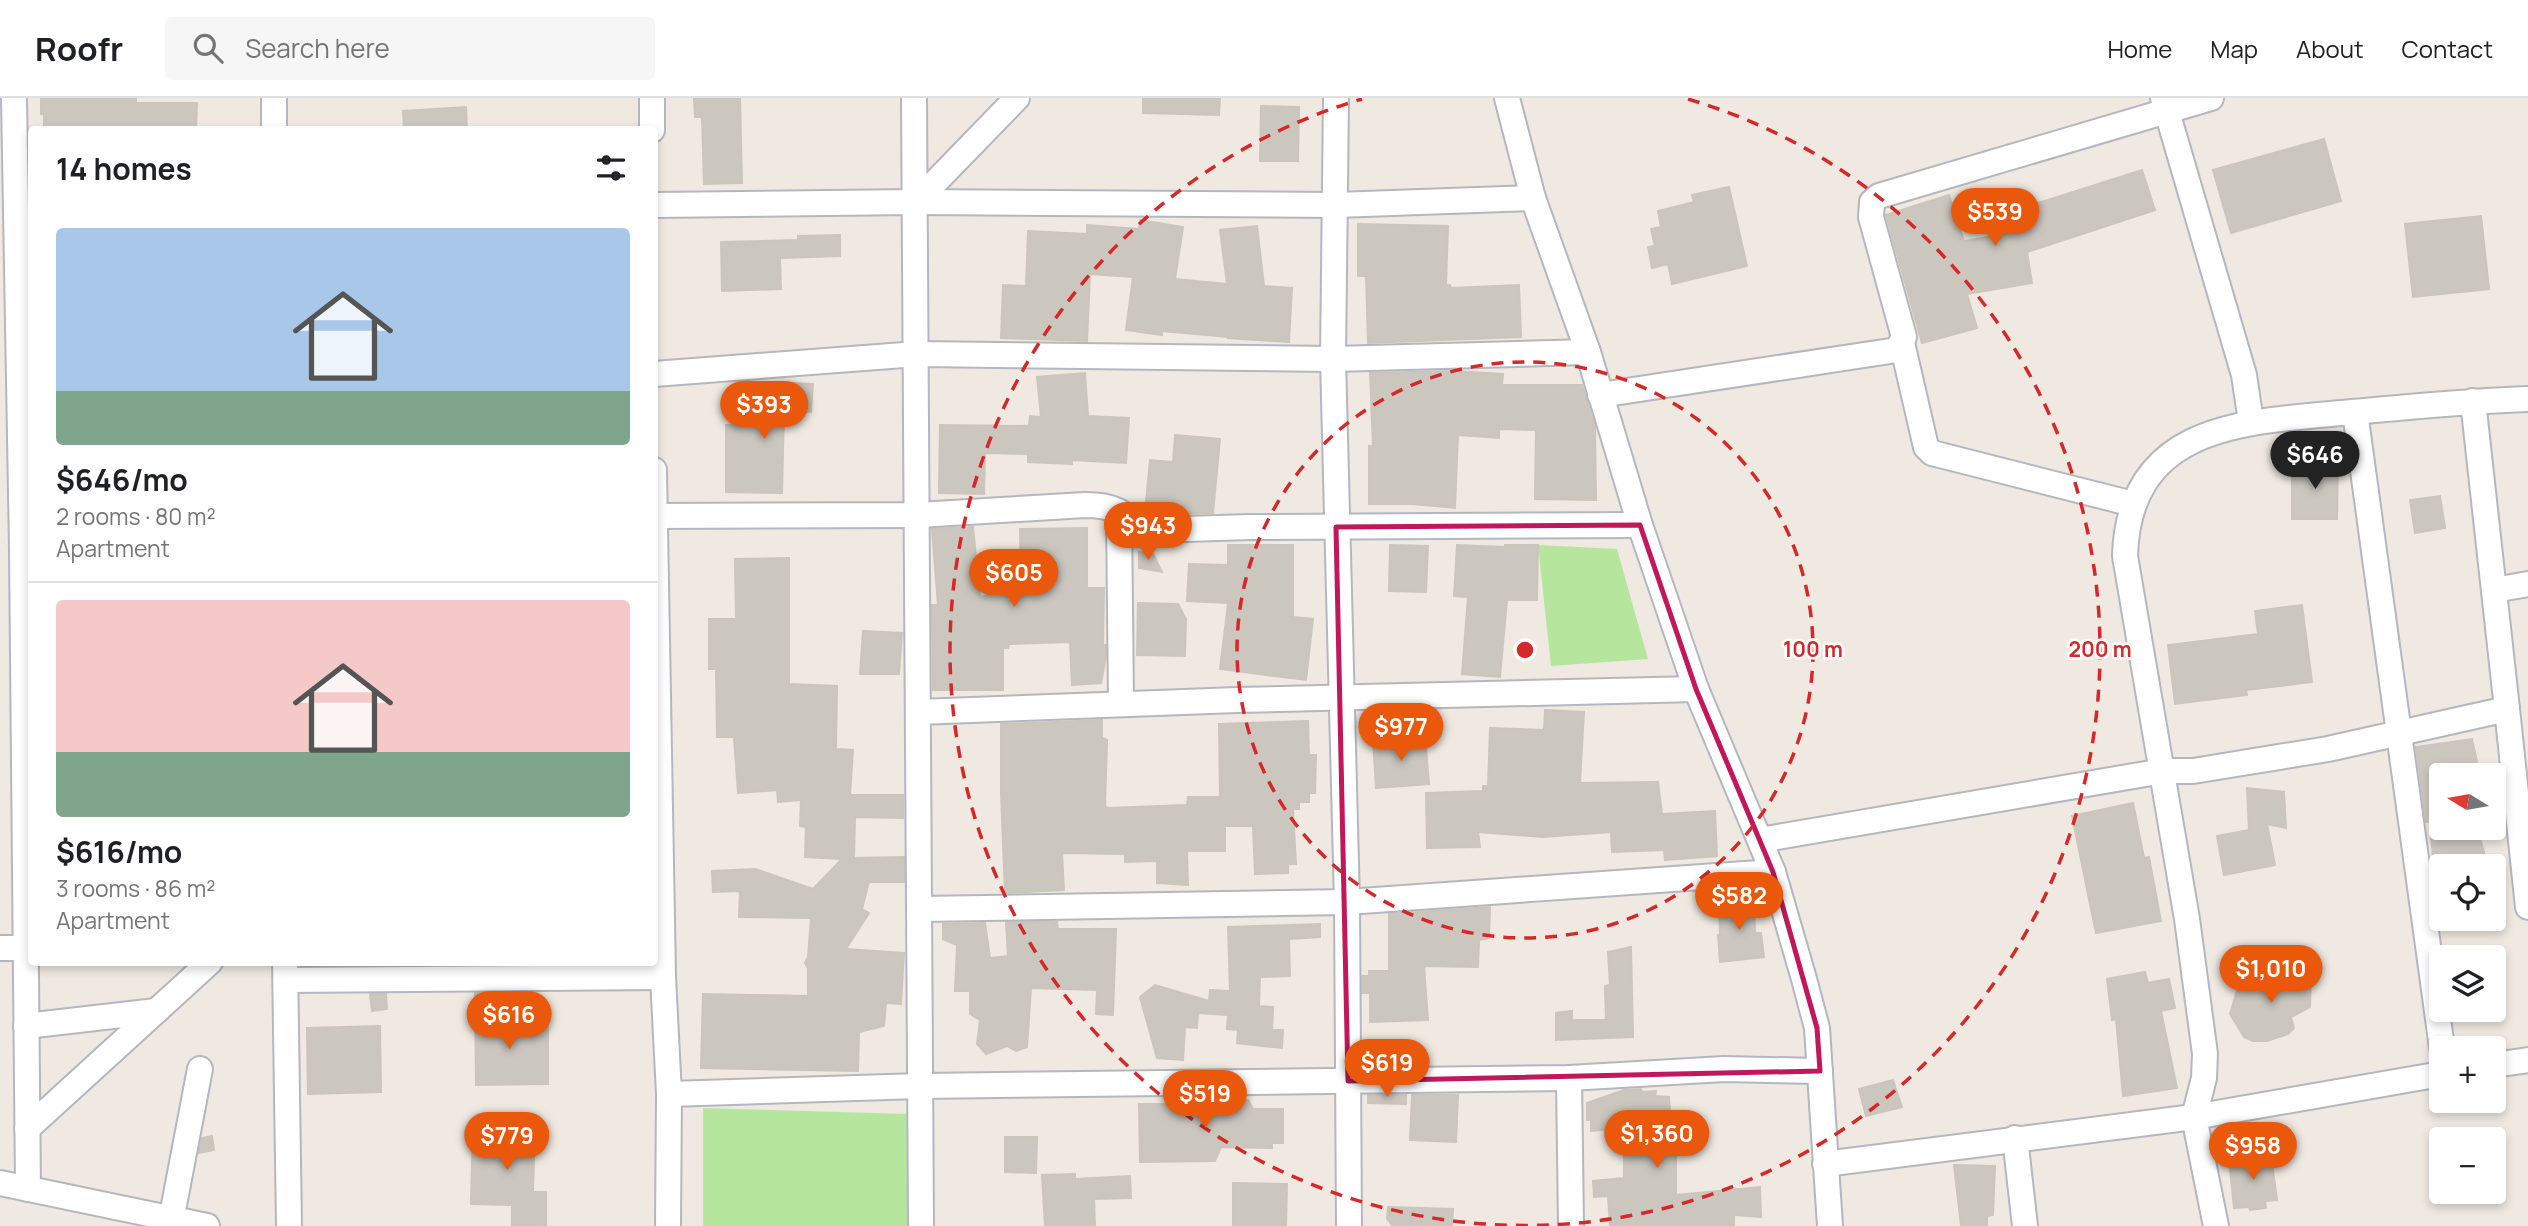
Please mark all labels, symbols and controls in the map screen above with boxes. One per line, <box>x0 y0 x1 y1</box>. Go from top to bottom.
search box <box>165 17 655 80</box>
text: Roofr <box>35 26 123 71</box>
icon: search <box>189 29 227 67</box>
text: Search here <box>245 30 390 66</box>
text: Home <box>2107 32 2172 65</box>
text: Map <box>2210 32 2258 65</box>
text: About <box>2296 32 2364 65</box>
text: Contact <box>2402 32 2493 65</box>
text: 14 homes <box>56 148 192 189</box>
icon: filters <box>592 149 630 187</box>
pin: $539 <box>1954 188 2036 248</box>
text: $539 <box>1967 195 2023 227</box>
icon: home <box>280 273 406 399</box>
pin: $393 <box>723 382 805 441</box>
text: $393 <box>736 388 792 420</box>
pin: $646 <box>2274 432 2356 491</box>
text: $646 <box>2286 438 2344 470</box>
text: $646/mo <box>56 459 188 500</box>
text: 2 rooms · 80 m² <box>56 500 216 532</box>
pin: $943 <box>1107 503 1189 562</box>
text: $943 <box>1120 509 1176 541</box>
text: Apartment <box>56 532 170 564</box>
pin: $605 <box>973 550 1055 609</box>
text: $605 <box>985 556 1043 588</box>
text: 100 m <box>1783 635 1843 663</box>
text: 200 m <box>2068 635 2132 663</box>
centre of rings <box>1513 638 1537 662</box>
icon: home <box>280 645 406 771</box>
pin: $977 <box>1360 704 1442 763</box>
text: $977 <box>1374 710 1428 742</box>
north arrow <box>2429 763 2506 840</box>
map controls <box>2429 763 2506 1204</box>
text: $616/mo <box>56 831 182 872</box>
button: locate <box>2429 854 2506 931</box>
text: 3 rooms · 86 m² <box>56 872 216 904</box>
pin: $582 <box>1698 872 1780 932</box>
text: $582 <box>1711 879 1767 911</box>
text: Apartment <box>56 904 170 936</box>
button: layers <box>2429 945 2506 1022</box>
pin: $1,010 <box>2214 946 2328 1005</box>
text: $1,010 <box>2236 952 2306 984</box>
pin: $616 <box>468 992 550 1051</box>
text: $616 <box>483 998 535 1030</box>
button: + <box>2429 1036 2506 1113</box>
pin: $619 <box>1346 1040 1428 1099</box>
text: $619 <box>1361 1046 1413 1078</box>
pin: $519 <box>1164 1070 1246 1130</box>
text: $519 <box>1179 1077 1231 1109</box>
pin: $1,360 <box>1600 1110 1714 1170</box>
pin: $779 <box>466 1112 548 1172</box>
text: $1,360 <box>1620 1117 1694 1149</box>
text: $779 <box>480 1119 534 1151</box>
pin: $958 <box>2212 1122 2294 1182</box>
button: − <box>2429 1127 2506 1204</box>
text: $958 <box>2225 1129 2281 1161</box>

